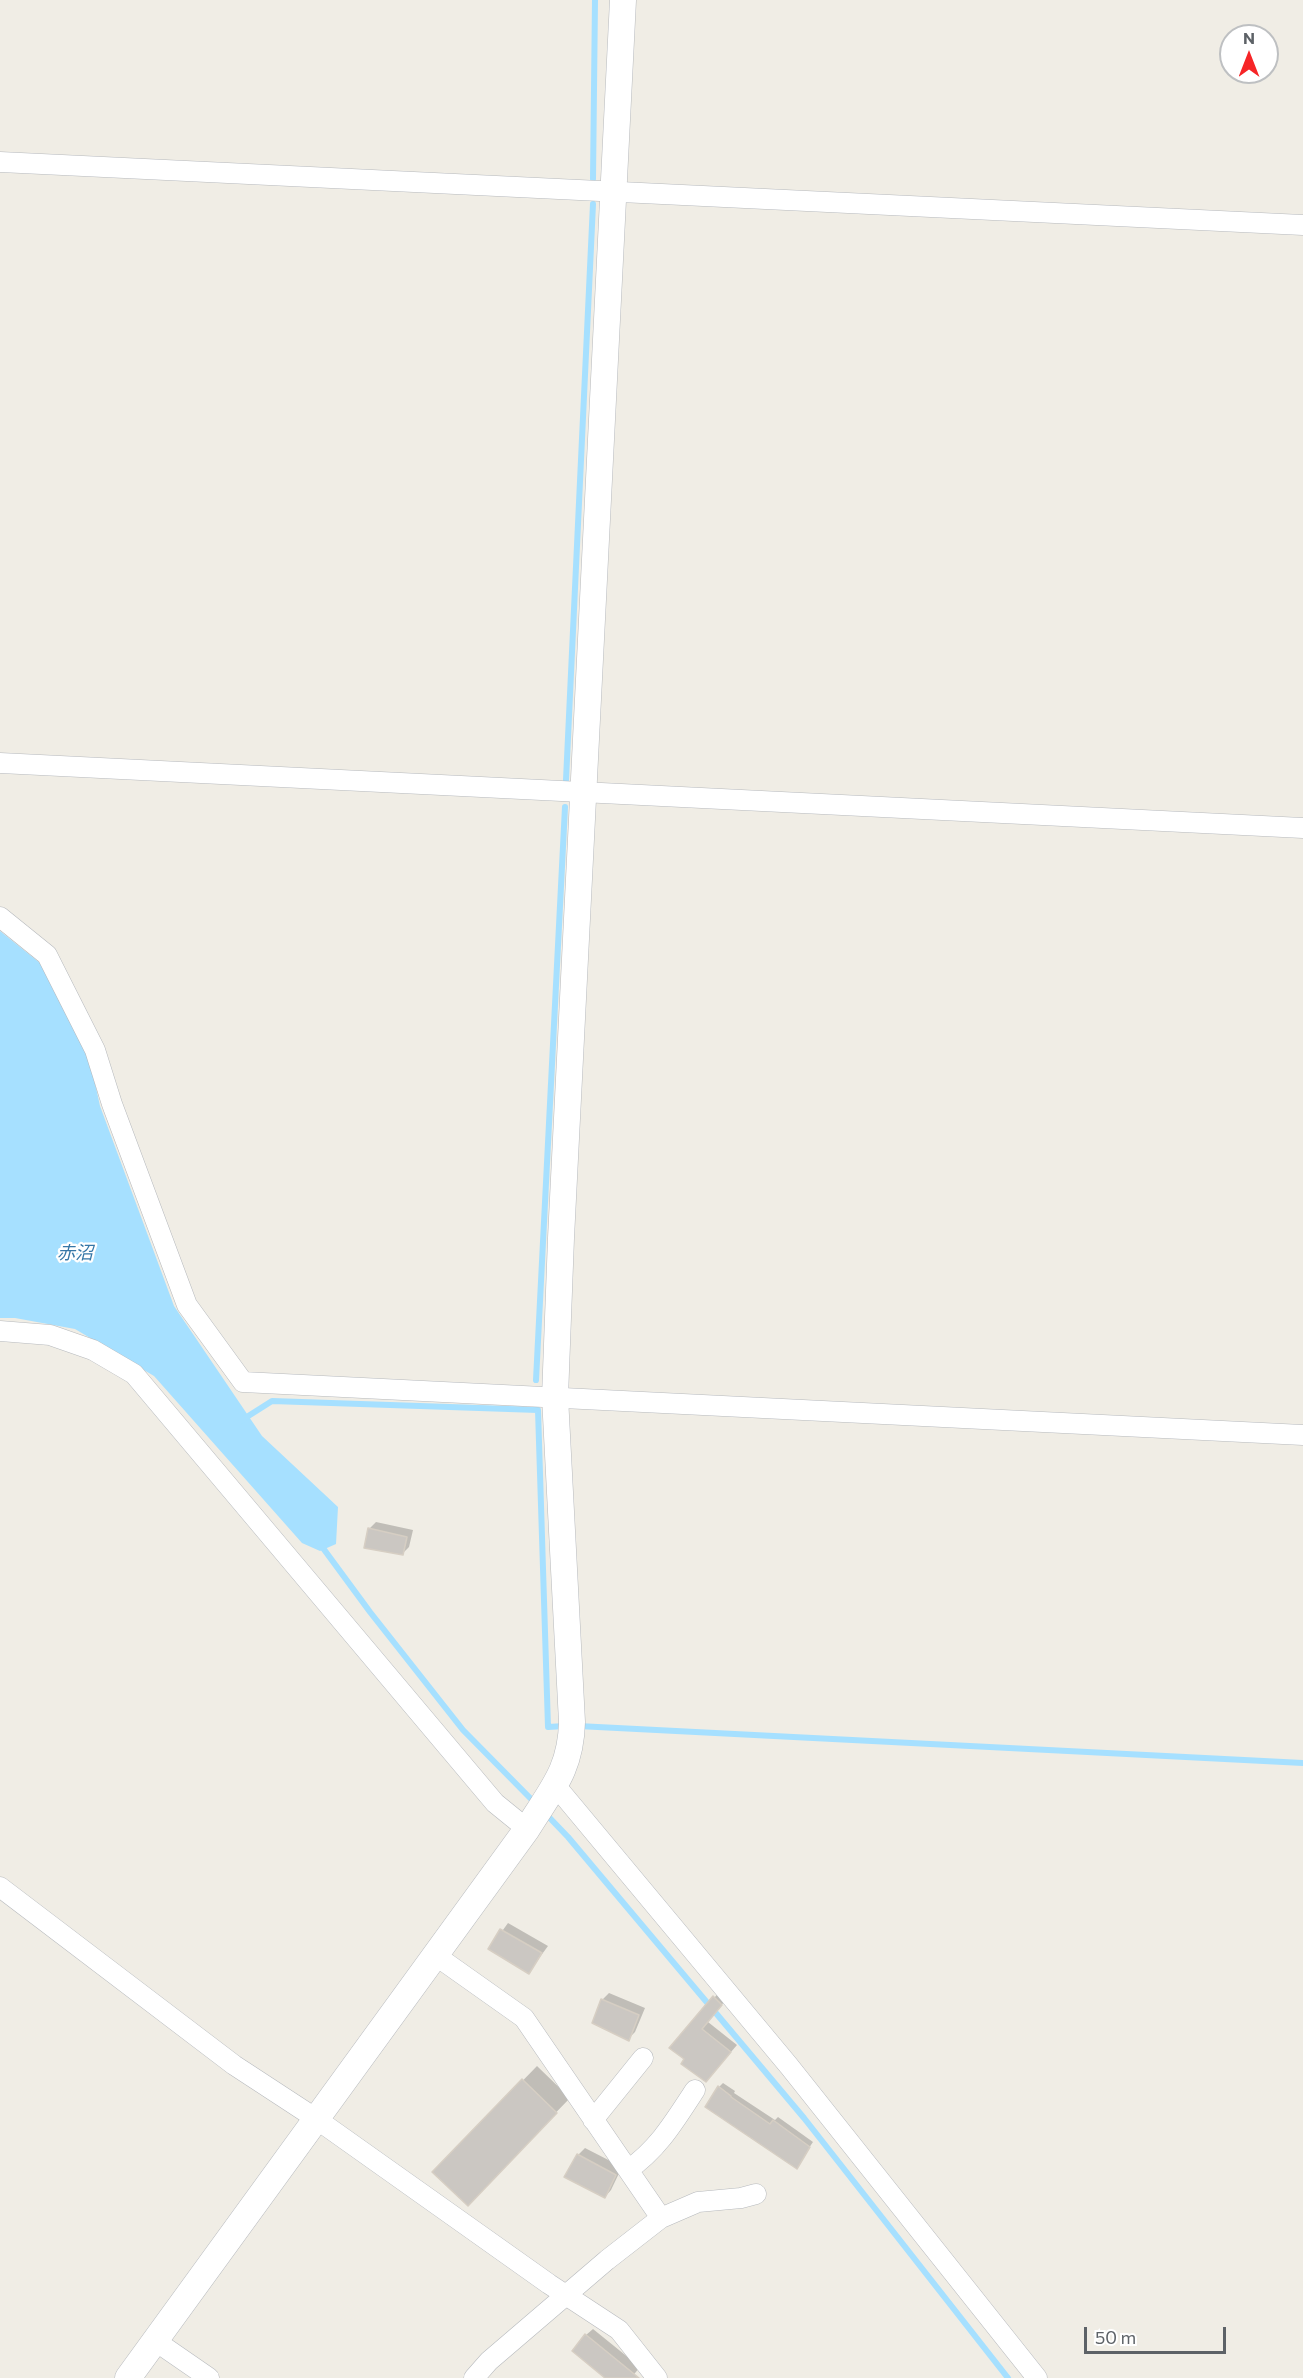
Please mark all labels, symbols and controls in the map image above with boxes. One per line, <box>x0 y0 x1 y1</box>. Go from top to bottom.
north arrow <box>1219 24 1279 84</box>
text: N <box>1243 28 1255 47</box>
water label: 赤沼 <box>57 1242 93 1264</box>
scale bar <box>1087 2315 1230 2353</box>
text: 50 m <box>1095 2326 1136 2348</box>

